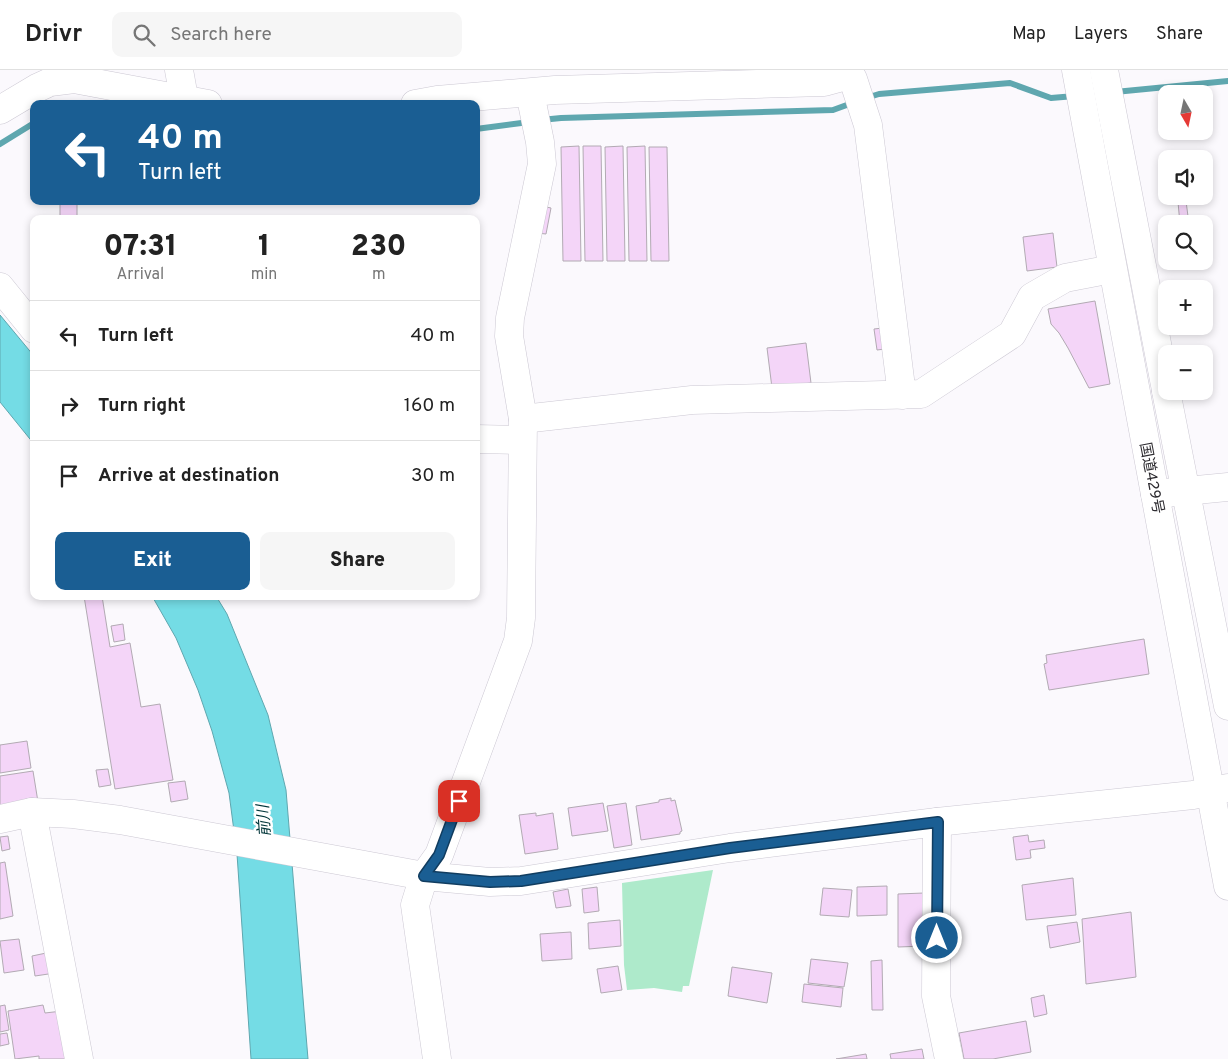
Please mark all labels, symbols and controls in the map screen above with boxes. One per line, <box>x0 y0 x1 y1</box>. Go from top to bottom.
search box <box>112 12 462 57</box>
text: Drivr <box>25 20 82 50</box>
icon: search <box>130 21 158 49</box>
text: Search here <box>170 23 272 47</box>
text: Map <box>1012 23 1046 46</box>
text: Layers <box>1074 23 1128 46</box>
text: Share <box>1156 23 1203 46</box>
north arrow <box>1158 85 1212 140</box>
map controls <box>1158 85 1213 400</box>
text: 40 m <box>138 117 223 161</box>
icon: left <box>55 120 120 185</box>
button: sound <box>1158 150 1213 205</box>
text: Turn left <box>138 160 221 187</box>
button: search <box>1158 215 1213 270</box>
text: 07:31 <box>103 229 177 266</box>
text: 1 <box>258 229 270 266</box>
text: 230 <box>351 229 407 266</box>
text: Arrival <box>117 265 164 285</box>
text: min <box>251 265 277 285</box>
text: m <box>372 265 385 285</box>
button: + <box>1158 280 1213 335</box>
icon: left <box>55 322 83 350</box>
text: Turn left <box>98 324 174 348</box>
text: 40 m <box>410 324 455 348</box>
button: − <box>1158 345 1213 400</box>
icon: right <box>55 392 83 420</box>
text: Turn right <box>98 394 186 418</box>
text: 160 m <box>404 394 455 418</box>
street label: 国道429号 <box>1134 441 1167 516</box>
icon: arrive <box>55 462 83 490</box>
text: Arrive at destination <box>98 464 279 488</box>
text: 30 m <box>411 464 455 488</box>
button: Exit <box>55 532 250 590</box>
button: Share <box>260 532 455 590</box>
pin <box>438 780 480 822</box>
icon: arrive <box>445 787 473 815</box>
water label: 前川 <box>254 802 276 838</box>
position arrow <box>910 911 962 963</box>

